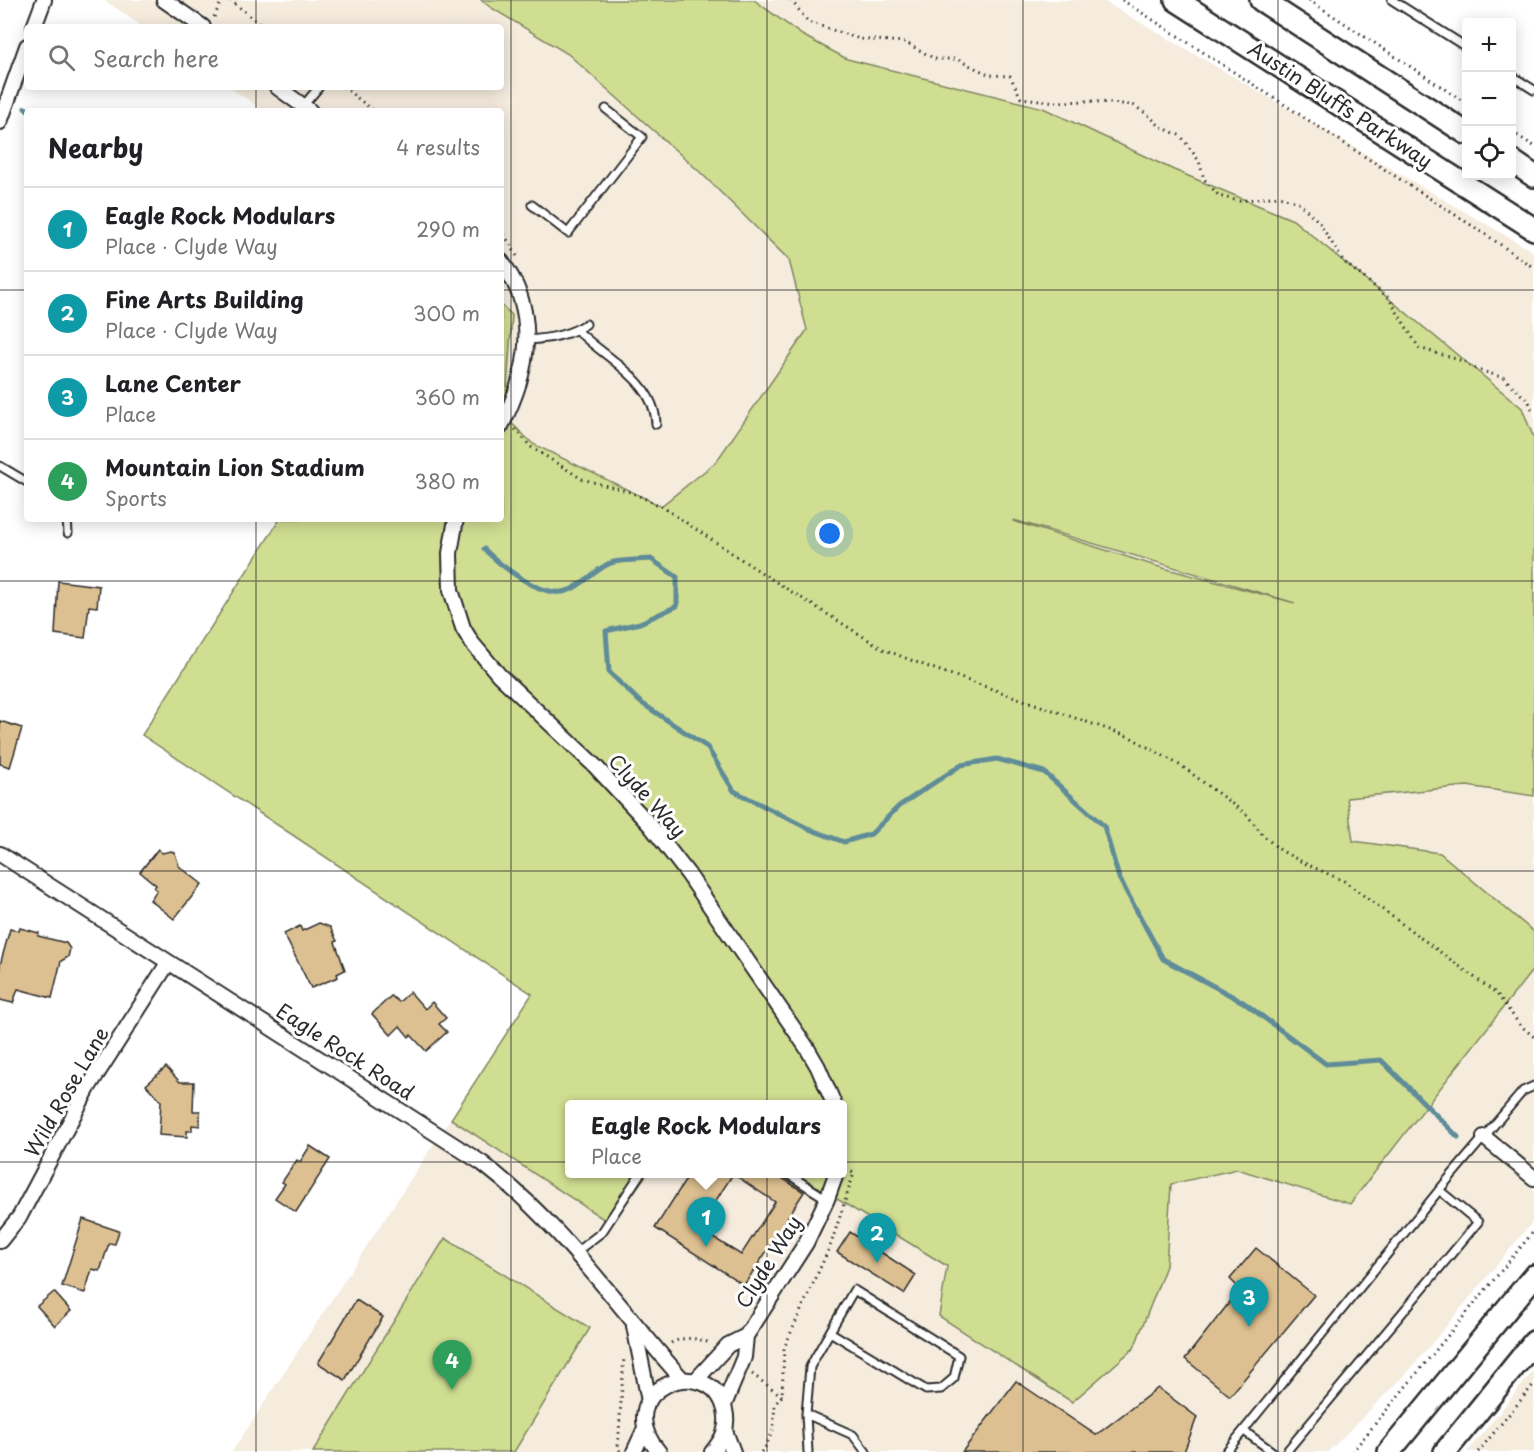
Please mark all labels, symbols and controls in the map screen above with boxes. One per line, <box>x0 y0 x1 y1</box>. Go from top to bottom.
map controls <box>1462 18 1516 180</box>
button: + <box>1462 18 1516 72</box>
search box <box>24 24 504 90</box>
street label: Austin Bluffs Parkway <box>1242 33 1439 175</box>
icon: search <box>45 41 78 74</box>
text: Search here <box>93 41 219 74</box>
button: − <box>1462 72 1516 126</box>
button: locate <box>1462 126 1516 180</box>
text: Nearby <box>48 128 143 167</box>
text: 4 results <box>396 132 480 162</box>
text: Eagle Rock Modulars <box>105 198 335 231</box>
text: 1 <box>63 214 72 244</box>
text: 290 m <box>416 214 480 244</box>
text: Place · Clyde Way <box>105 231 278 261</box>
text: Fine Arts Building <box>105 282 304 315</box>
text: 2 <box>60 298 75 328</box>
text: 300 m <box>413 298 480 328</box>
text: Place · Clyde Way <box>105 315 278 345</box>
text: Lane Center <box>105 366 241 399</box>
text: 3 <box>61 382 74 412</box>
text: 360 m <box>414 382 480 412</box>
text: Place <box>105 399 156 429</box>
text: Mountain Lion Stadium <box>105 450 365 483</box>
text: 4 <box>61 466 74 496</box>
text: 380 m <box>414 466 480 496</box>
text: Sports <box>105 483 167 513</box>
your location <box>815 519 844 548</box>
street label: Clyde Way <box>602 747 694 844</box>
street label: Eagle Rock Road <box>271 995 420 1107</box>
street label: Wild Rose Lane <box>17 1021 116 1162</box>
popup <box>565 1100 847 1178</box>
text: Eagle Rock Modulars <box>591 1108 821 1141</box>
text: Place <box>591 1141 642 1171</box>
pin: 1 <box>686 1198 726 1247</box>
street label: Clyde Way <box>728 1209 808 1314</box>
pin: 2 <box>858 1214 896 1263</box>
pin: 3 <box>1230 1278 1268 1327</box>
pin: 4 <box>432 1340 472 1390</box>

